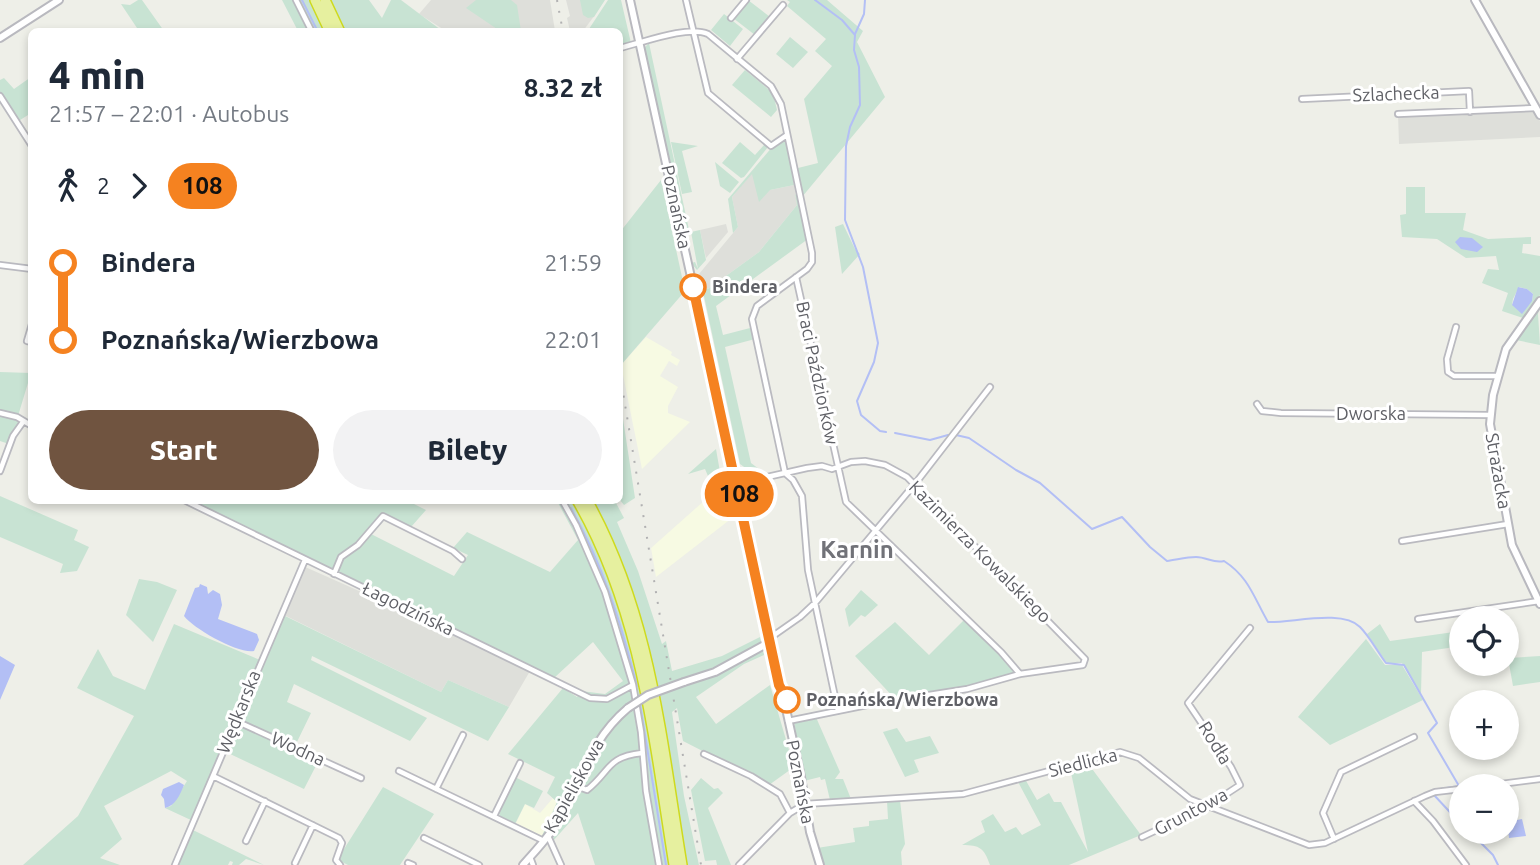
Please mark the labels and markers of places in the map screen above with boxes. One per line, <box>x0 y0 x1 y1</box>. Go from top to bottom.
marker: Bindera <box>680 274 706 300</box>
place label: Bindera <box>712 276 778 296</box>
marker: Poznańska/Wierzbowa <box>774 687 800 713</box>
place label: Poznańska/Wierzbowa <box>806 689 999 709</box>

